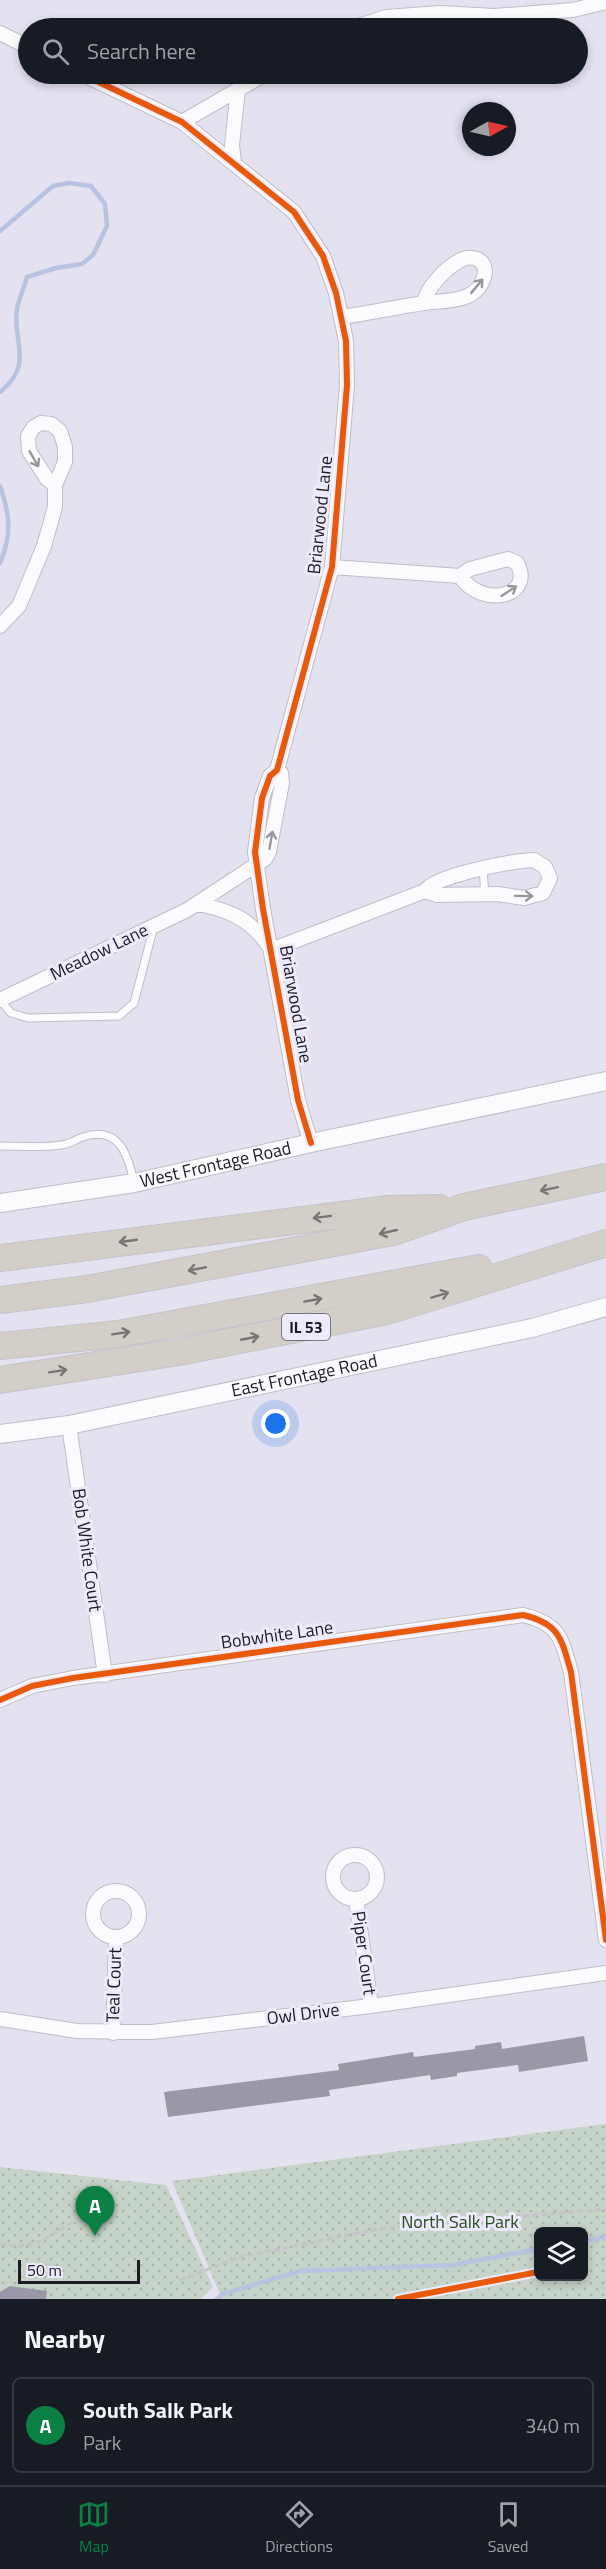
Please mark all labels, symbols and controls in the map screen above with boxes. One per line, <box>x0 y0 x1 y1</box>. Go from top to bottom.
search box <box>18 18 588 84</box>
text: Search here <box>87 34 196 68</box>
icon: search <box>39 35 72 68</box>
north arrow <box>462 102 516 156</box>
one-way arrow <box>470 278 484 293</box>
one-way arrow <box>28 450 40 467</box>
street label: Briarwood Lane <box>300 454 339 576</box>
one-way arrow <box>500 585 516 597</box>
one-way arrow <box>266 830 277 850</box>
one-way arrow <box>514 891 533 902</box>
street label: Meadow Lane <box>45 916 152 987</box>
street label: Briarwood Lane <box>273 943 320 1065</box>
street label: West Frontage Road <box>137 1134 294 1194</box>
one-way arrow <box>539 1184 559 1195</box>
one-way arrow <box>312 1212 332 1223</box>
one-way arrow <box>379 1227 399 1238</box>
one-way arrow <box>119 1235 139 1246</box>
one-way arrow <box>188 1264 207 1275</box>
one-way arrow <box>430 1289 449 1300</box>
one-way arrow <box>303 1294 322 1305</box>
road number: IL 53 <box>282 1314 330 1340</box>
one-way arrow <box>110 1327 130 1338</box>
one-way arrow <box>240 1332 259 1343</box>
street label: East Frontage Road <box>229 1347 380 1404</box>
one-way arrow <box>47 1365 67 1376</box>
your location <box>261 1409 290 1438</box>
street label: Bob White Court <box>65 1487 110 1614</box>
street label: Bobwhite Lane <box>219 1613 335 1656</box>
street label: Piper Court <box>345 1909 384 1997</box>
street label: Teal Court <box>99 1946 128 2023</box>
street label: Owl Drive <box>265 1996 341 2031</box>
pin: A <box>76 2186 115 2236</box>
park label: North Salk Park <box>401 2208 519 2235</box>
map controls <box>534 2227 588 2281</box>
button: layers <box>534 2227 588 2281</box>
scale bar <box>18 2257 140 2284</box>
text: 50 m <box>27 2258 62 2282</box>
text: Nearby <box>24 2319 105 2358</box>
text: South Salk Park <box>83 2393 233 2427</box>
text: A <box>39 2410 52 2441</box>
text: 340 m <box>525 2410 580 2441</box>
text: Park <box>83 2427 121 2458</box>
tab: Map <box>77 2498 110 2558</box>
tab: Directions <box>265 2498 333 2558</box>
tab: Saved <box>488 2498 529 2558</box>

